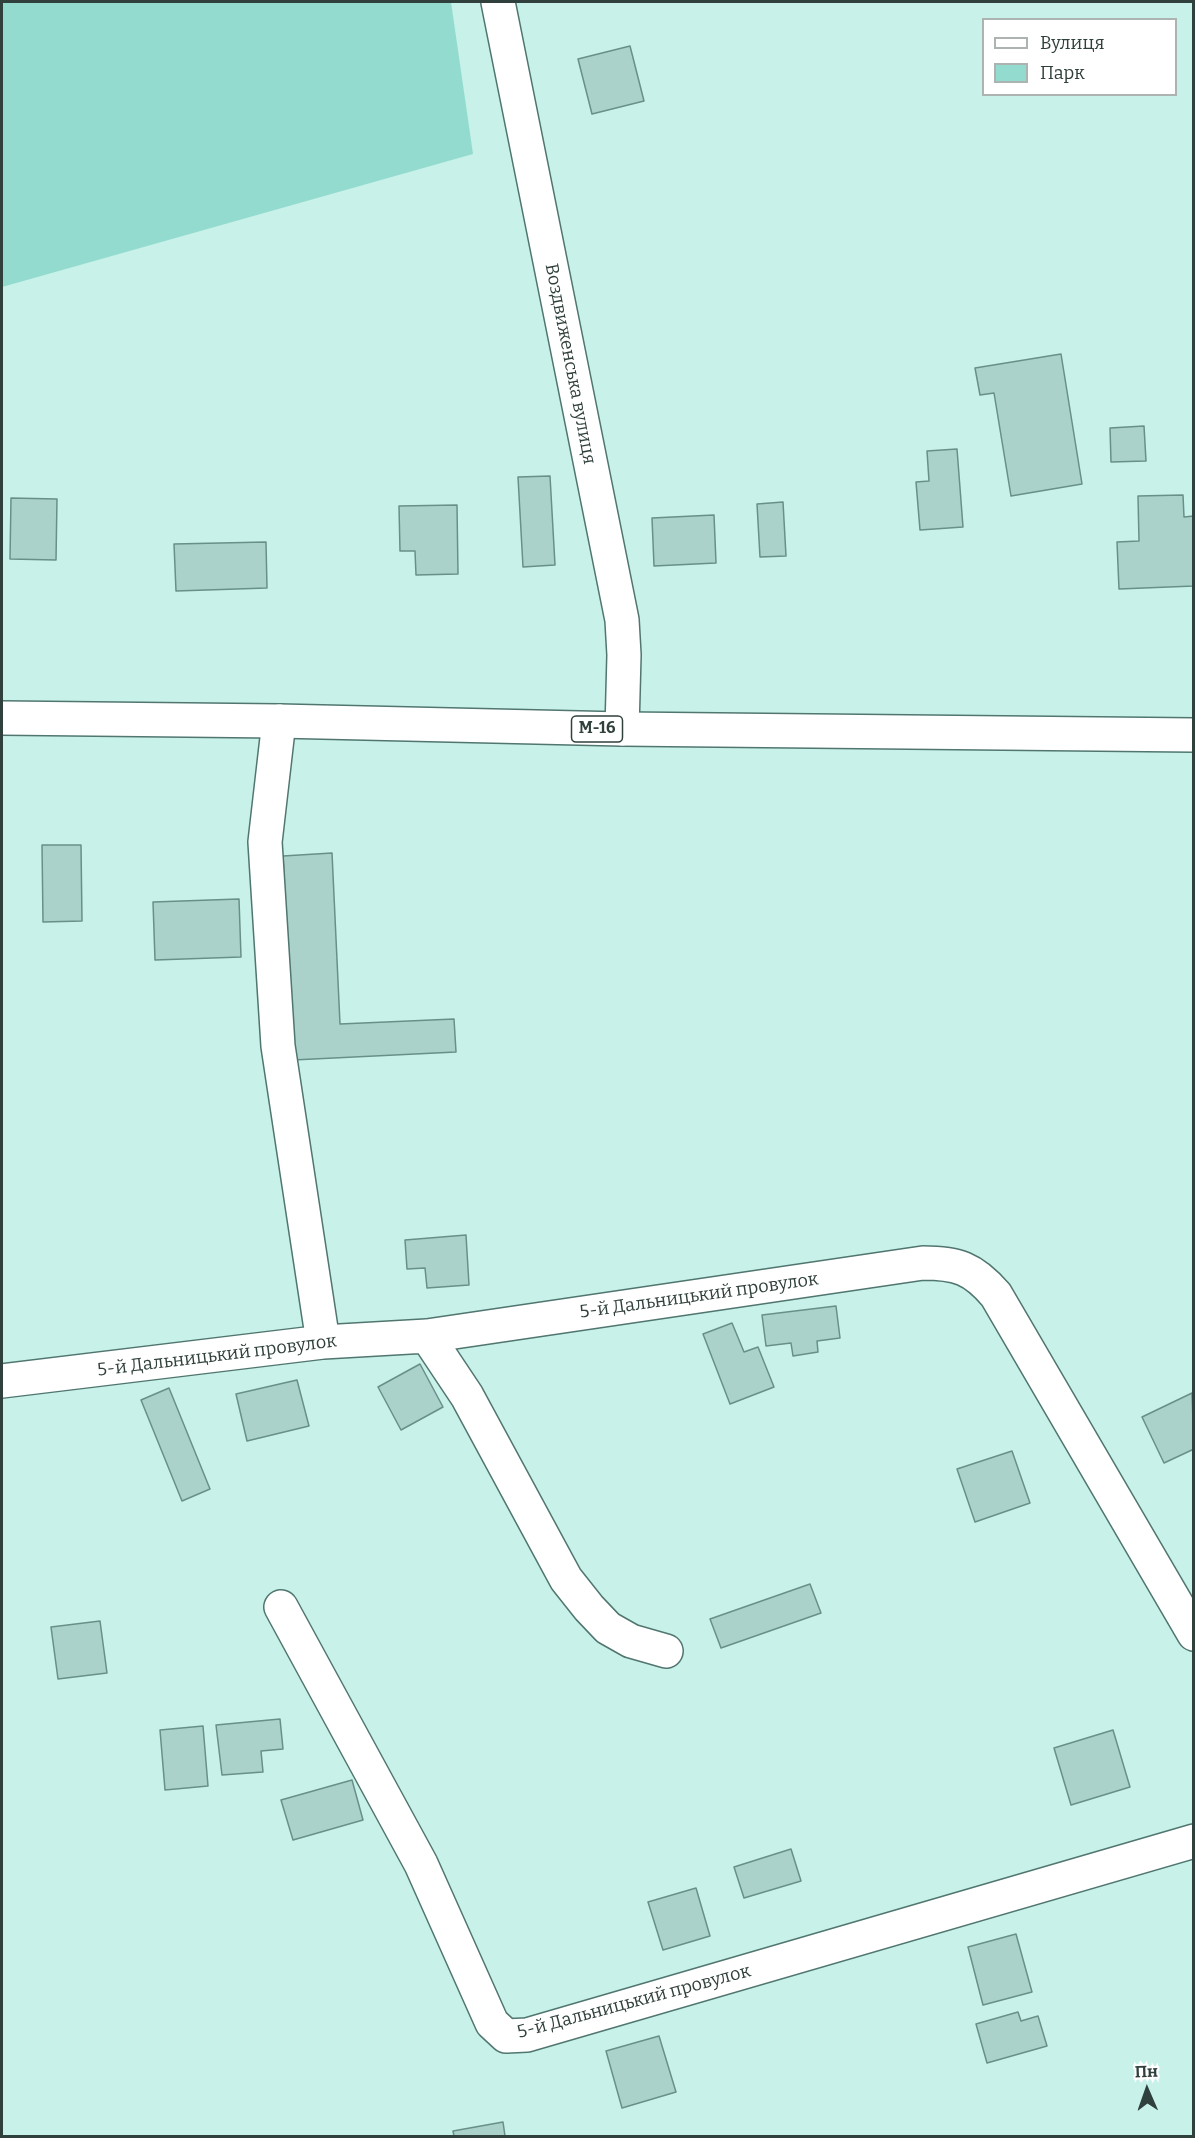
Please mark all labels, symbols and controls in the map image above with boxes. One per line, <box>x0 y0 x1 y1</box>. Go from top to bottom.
legend <box>982 18 1177 96</box>
text: Вулиця <box>1040 32 1104 54</box>
text: Парк <box>1040 62 1085 84</box>
street label: Воздвиженська вулиця <box>540 262 600 466</box>
road number: М-16 <box>572 716 622 742</box>
street label: 5-й Дальницький провулок <box>578 1269 820 1323</box>
street label: 5-й Дальницький провулок <box>96 1331 338 1381</box>
street label: 5-й Дальницький провулок <box>515 1960 753 2044</box>
north arrow <box>1117 2060 1177 2120</box>
text: Пн <box>1134 2062 1158 2081</box>

